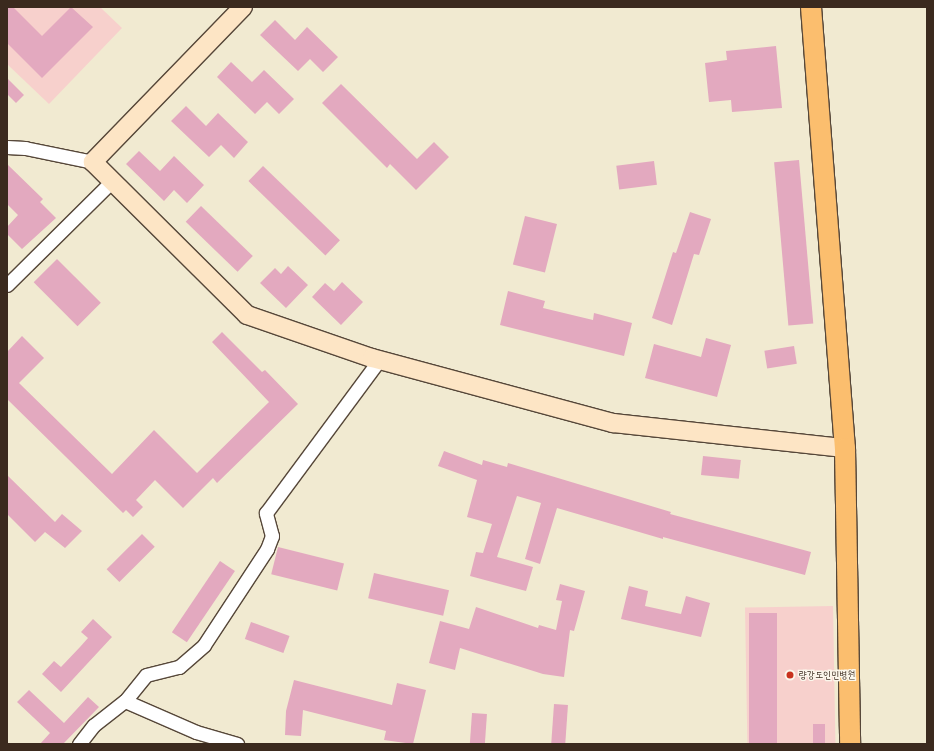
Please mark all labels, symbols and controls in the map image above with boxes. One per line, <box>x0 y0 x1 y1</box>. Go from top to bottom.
marker: 량강도인민병원 <box>784 669 796 681</box>
place label: 량강도인민병원 <box>799 669 855 681</box>

